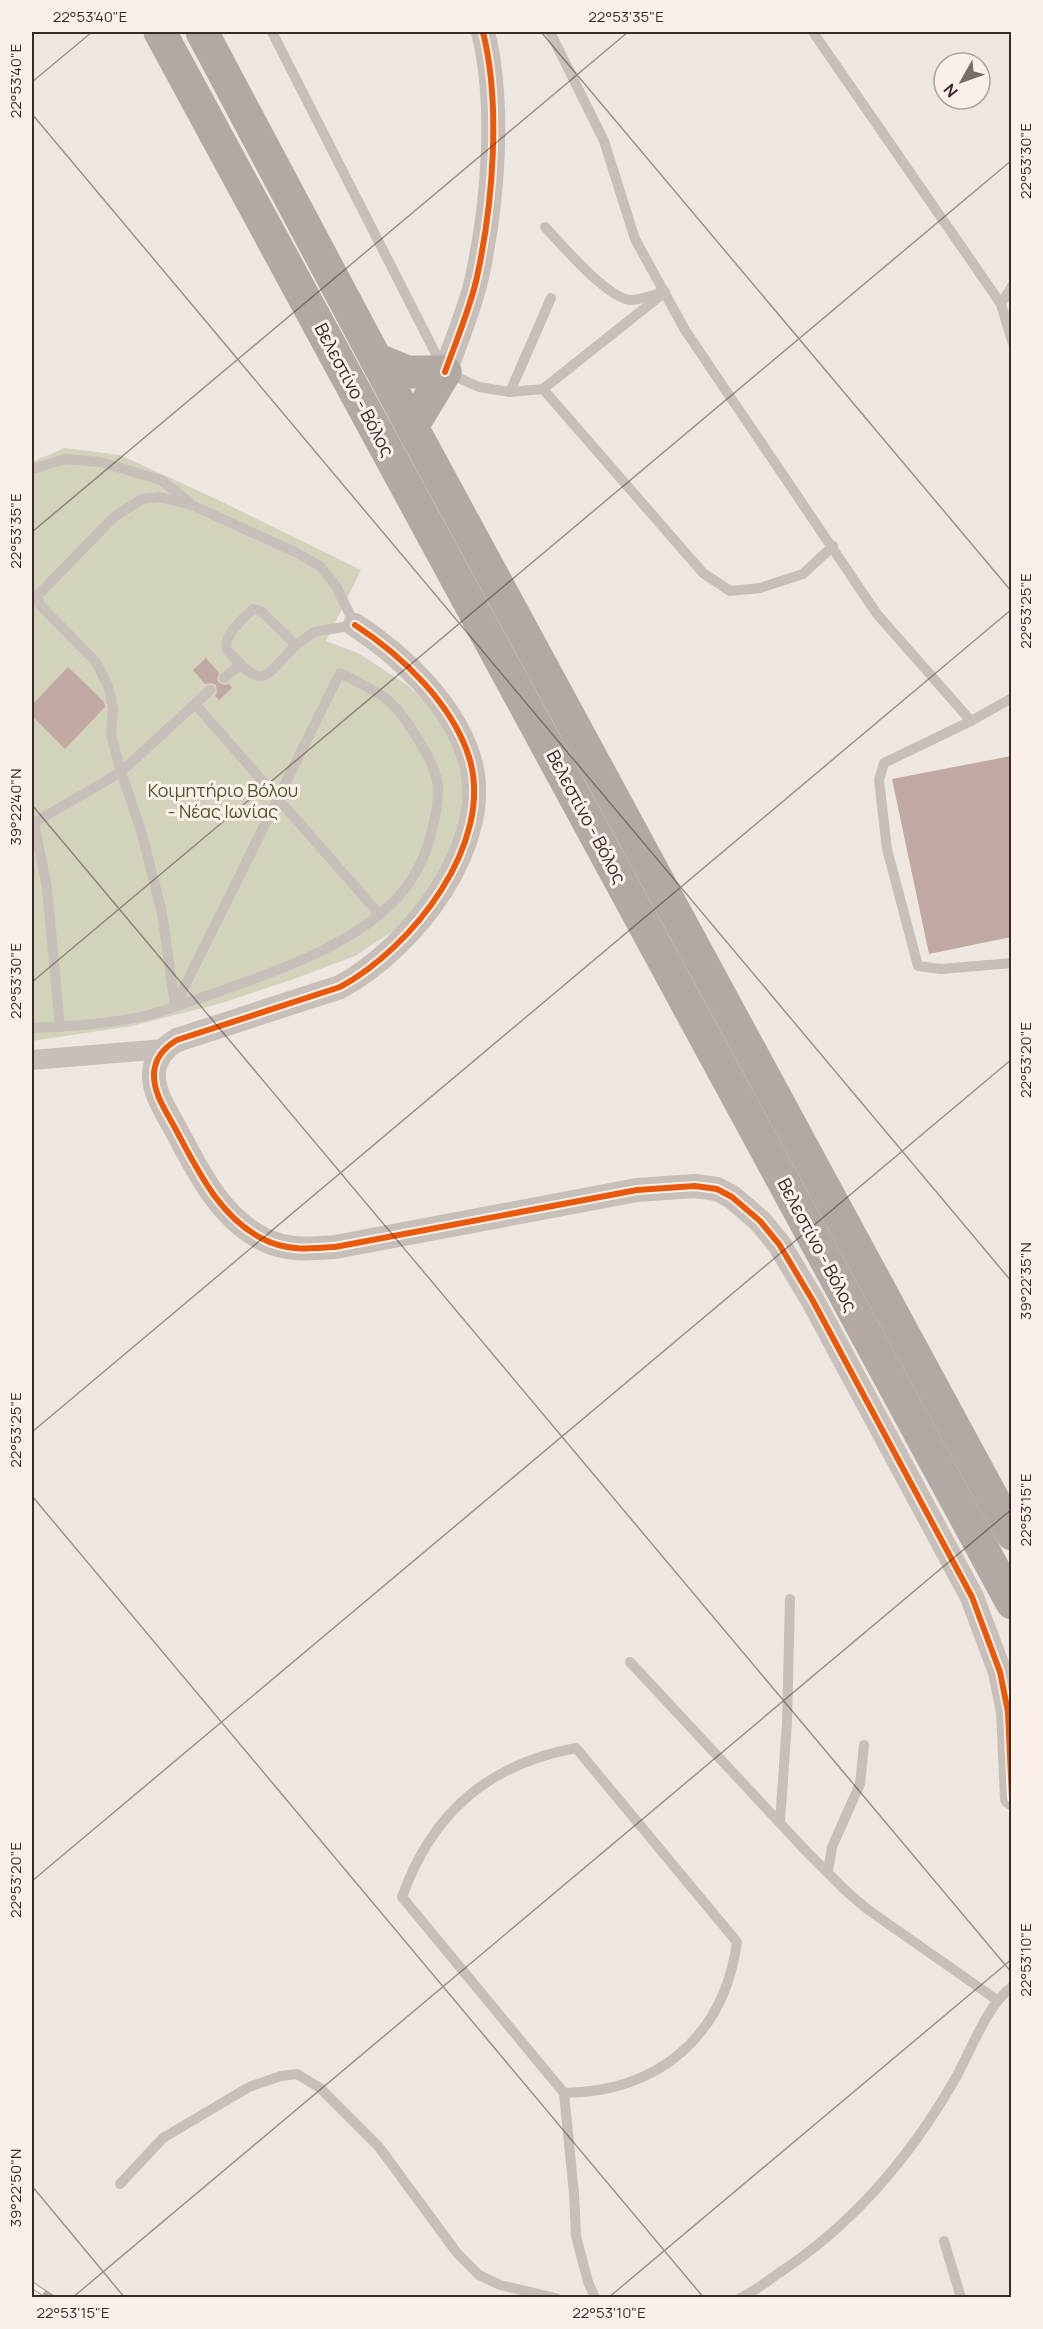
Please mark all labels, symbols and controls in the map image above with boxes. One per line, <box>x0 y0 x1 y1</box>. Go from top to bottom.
text: 22°53'40"E <box>53 6 127 27</box>
text: 22°53'35"E <box>588 6 664 27</box>
text: 22°53'40"E <box>5 44 26 118</box>
north arrow <box>932 51 992 111</box>
text: N <box>938 79 963 102</box>
text: 22°53'30"E <box>1015 123 1036 199</box>
street label: Βελεστίνο - Βόλος <box>309 318 400 461</box>
text: 22°53'35"E <box>5 493 26 569</box>
text: 22°53'25"E <box>1015 573 1036 649</box>
street label: Βελεστίνο - Βόλος <box>541 745 632 888</box>
text: 39°22'40"N <box>5 769 26 846</box>
park label: Κοιμητήριο Βόλου - Νέας Ιωνίας <box>148 778 298 823</box>
text: 22°53'30"E <box>5 943 26 1019</box>
text: 22°53'20"E <box>1015 1022 1036 1098</box>
street label: Βελεστίνο - Βόλος <box>772 1173 863 1316</box>
text: 39°22'35"N <box>1015 1242 1036 1320</box>
text: 22°53'25"E <box>5 1392 26 1468</box>
text: 22°53'15"E <box>1015 1474 1036 1546</box>
text: 22°53'20"E <box>5 1842 26 1918</box>
text: 22°53'10"E <box>1015 1923 1036 1997</box>
text: 39°22'50"N <box>5 2149 26 2227</box>
text: 22°53'15"E <box>37 2302 109 2323</box>
text: 22°53'10"E <box>572 2302 646 2323</box>

